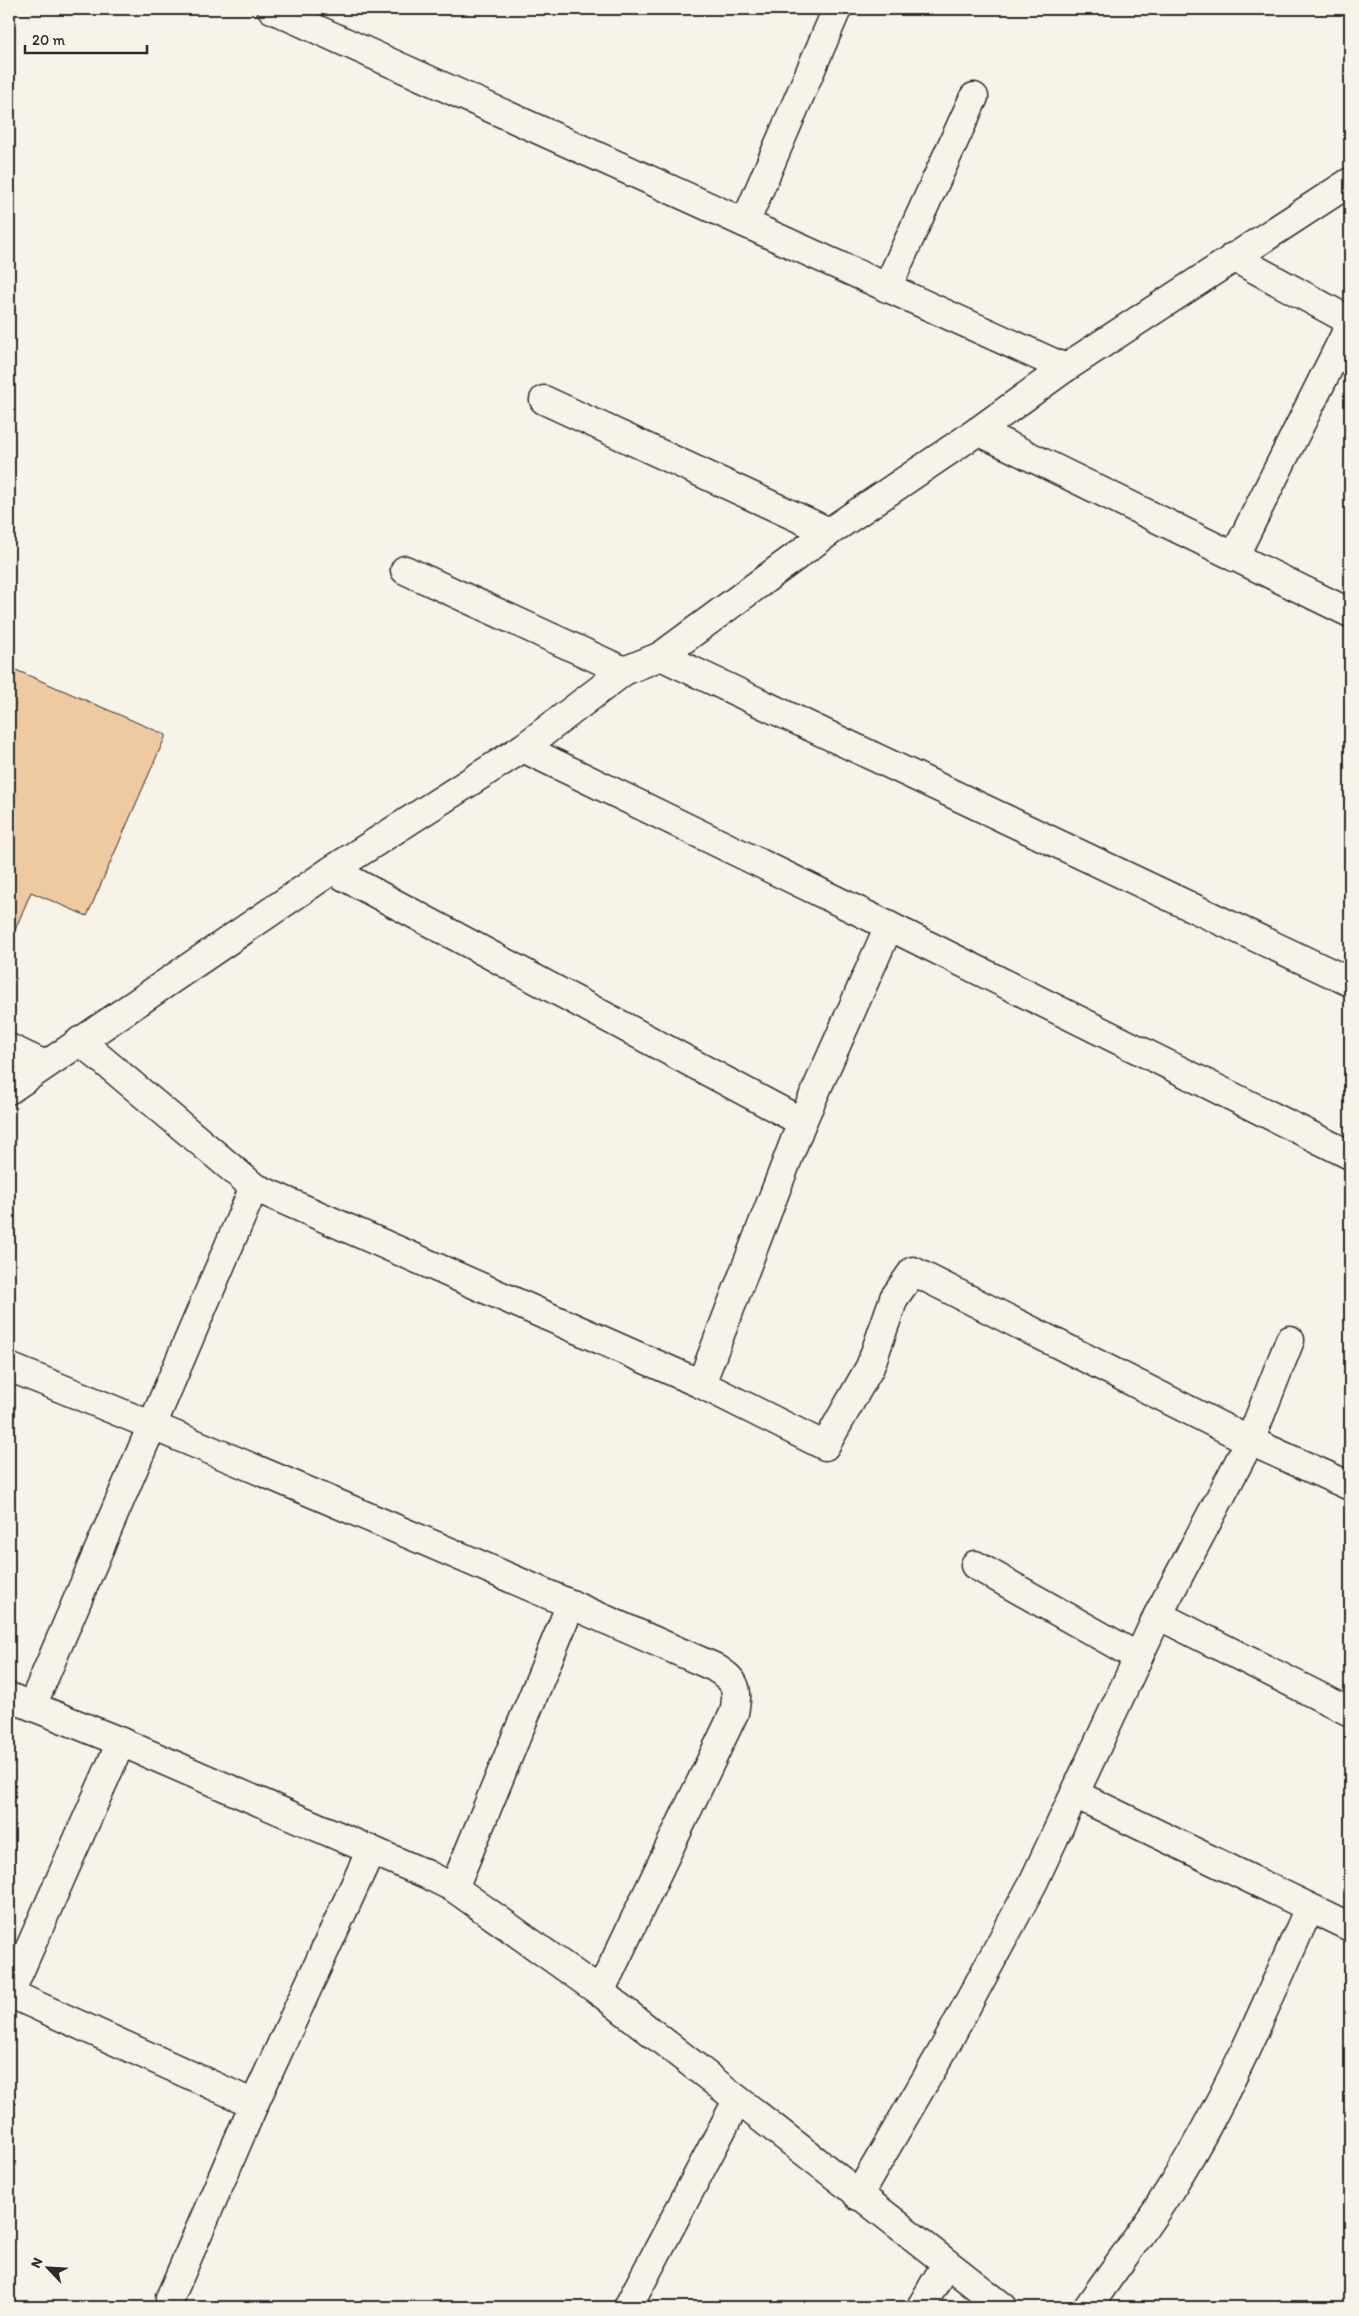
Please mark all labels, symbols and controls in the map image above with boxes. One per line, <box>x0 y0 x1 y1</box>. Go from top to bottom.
scale bar <box>25 22 148 54</box>
text: 20 m <box>32 31 66 49</box>
north arrow <box>22 2244 72 2294</box>
text: N <box>27 2255 46 2271</box>

